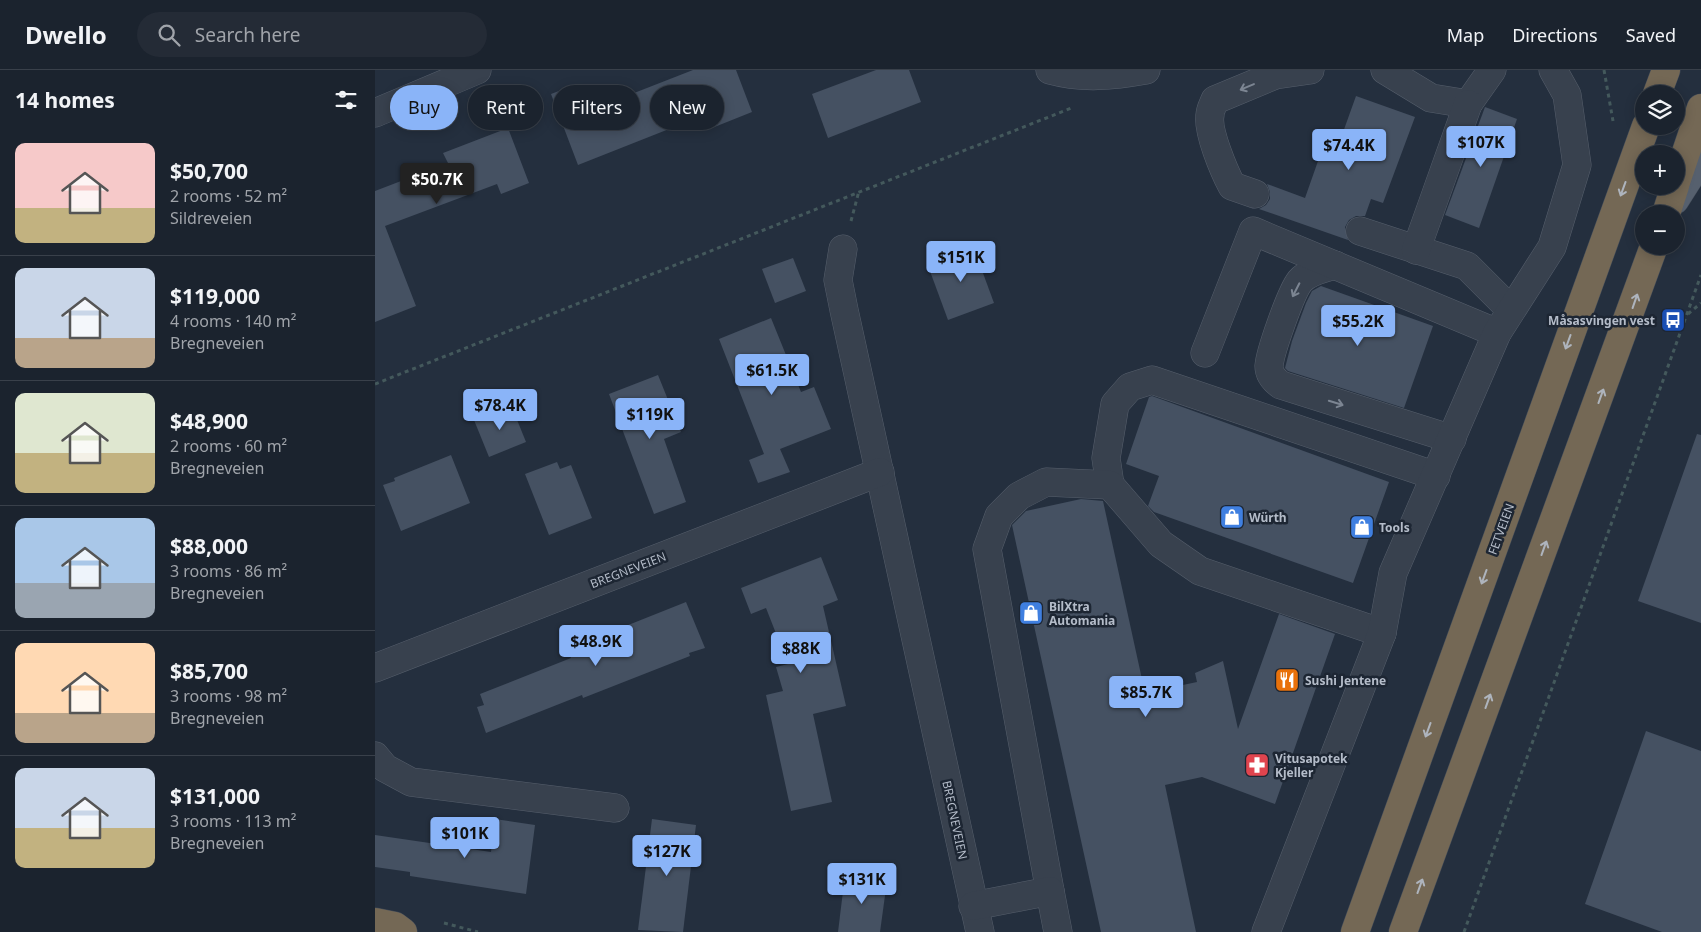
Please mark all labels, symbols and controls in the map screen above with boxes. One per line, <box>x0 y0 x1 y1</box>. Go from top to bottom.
search box <box>137 12 487 57</box>
text: Dwello <box>25 18 107 51</box>
icon: search <box>155 21 183 49</box>
text: Search here <box>195 22 300 48</box>
text: Map <box>1447 23 1484 47</box>
text: Directions <box>1512 23 1598 47</box>
text: Saved <box>1626 23 1676 47</box>
one-way arrow <box>1240 82 1255 92</box>
chip: Buy <box>390 85 458 130</box>
chip: Rent <box>468 85 543 130</box>
chip: Filters <box>553 85 640 130</box>
chip: New <box>650 85 724 130</box>
map controls <box>1635 85 1685 255</box>
button: layers <box>1635 85 1685 135</box>
text: 14 homes <box>15 86 115 114</box>
icon: filters <box>332 86 360 114</box>
pin: $107K <box>1446 126 1516 168</box>
pin: $74.4K <box>1308 128 1390 171</box>
text: $107K <box>1457 131 1505 153</box>
text: $74.4K <box>1323 134 1375 156</box>
button: + <box>1635 145 1685 195</box>
text: $50,700 <box>170 157 248 185</box>
pin: $50.7K <box>396 162 478 205</box>
icon: home <box>55 163 115 223</box>
text: $50.7K <box>411 168 463 190</box>
one-way arrow <box>1618 180 1627 196</box>
text: 2 rooms · 52 m² <box>170 185 287 207</box>
button: − <box>1635 205 1685 255</box>
text: Sildreveien <box>170 207 252 229</box>
pin: $151K <box>926 240 996 283</box>
text: $151K <box>937 246 985 268</box>
text: $119,000 <box>170 282 260 310</box>
one-way arrow <box>1291 282 1301 297</box>
icon: home <box>55 288 115 348</box>
one-way arrow <box>1631 293 1640 309</box>
pin: $55.2K <box>1317 304 1399 347</box>
bus stop icon: Måsasvingen vest <box>1660 307 1686 333</box>
text: 4 rooms · 140 m² <box>170 310 296 332</box>
text: $55.2K <box>1332 310 1384 332</box>
place label: Måsasvingen vest <box>1548 312 1655 329</box>
text: Bregneveien <box>170 332 264 354</box>
one-way arrow <box>1563 333 1572 349</box>
pin: $61.5K <box>731 354 813 396</box>
text: $61.5K <box>746 359 798 381</box>
pin: $78.4K <box>459 388 541 431</box>
one-way arrow <box>1597 389 1606 404</box>
text: $78.4K <box>474 394 526 416</box>
pin: $119K <box>615 398 685 440</box>
one-way arrow <box>1327 398 1343 408</box>
text: $119K <box>626 403 674 425</box>
text: $48,900 <box>170 407 248 435</box>
icon: home <box>55 413 115 473</box>
text: 2 rooms · 60 m² <box>170 435 287 457</box>
text: Bregneveien <box>170 457 264 479</box>
street label: FETVEIEN <box>1484 501 1518 557</box>
shop icon: Würth <box>1219 504 1245 530</box>
place label: Würth <box>1249 509 1287 526</box>
shop icon: Tools <box>1349 514 1375 540</box>
place label: Tools <box>1379 519 1410 536</box>
text: $88,000 <box>170 532 248 560</box>
icon: home <box>55 538 115 598</box>
one-way arrow <box>1540 541 1549 557</box>
street label: BREGNEVEIEN <box>588 548 668 592</box>
text: 3 rooms · 86 m² <box>170 560 287 582</box>
one-way arrow <box>1479 569 1488 584</box>
text: Bregneveien <box>170 582 264 604</box>
place label: BilXtra Automania <box>1049 598 1115 629</box>
shop icon: BilXtra Automania <box>1018 600 1044 626</box>
pin: $48.9K <box>555 624 637 667</box>
text: $48.9K <box>570 630 622 652</box>
pin: $88K <box>771 632 831 674</box>
text: $88K <box>782 637 820 659</box>
text: $85,700 <box>170 657 248 685</box>
icon: home <box>55 663 115 723</box>
restaurant icon: Sushi Jentene <box>1274 667 1300 693</box>
place label: Sushi Jentene <box>1305 672 1386 689</box>
pin: $85.7K <box>1105 676 1187 718</box>
text: $85.7K <box>1120 681 1172 703</box>
text: 3 rooms · 98 m² <box>170 685 287 707</box>
one-way arrow <box>1484 694 1493 709</box>
text: Bregneveien <box>170 707 264 729</box>
one-way arrow <box>1423 721 1432 737</box>
place label: Vitusapotek Kjeller <box>1275 750 1348 781</box>
pharmacy icon: Vitusapotek Kjeller <box>1244 752 1270 778</box>
street label: BREGNEVEIEN <box>938 779 972 861</box>
text: $131,000 <box>170 782 260 810</box>
icon: home <box>55 788 115 848</box>
text: 3 rooms · 113 m² <box>170 810 296 832</box>
pin: $101K <box>430 816 500 859</box>
text: $101K <box>441 822 489 844</box>
text: Bregneveien <box>170 832 264 854</box>
pin: $127K <box>632 834 702 877</box>
text: $127K <box>643 840 691 862</box>
pin: $131K <box>827 862 897 905</box>
text: $131K <box>838 868 886 890</box>
one-way arrow <box>1416 879 1425 894</box>

